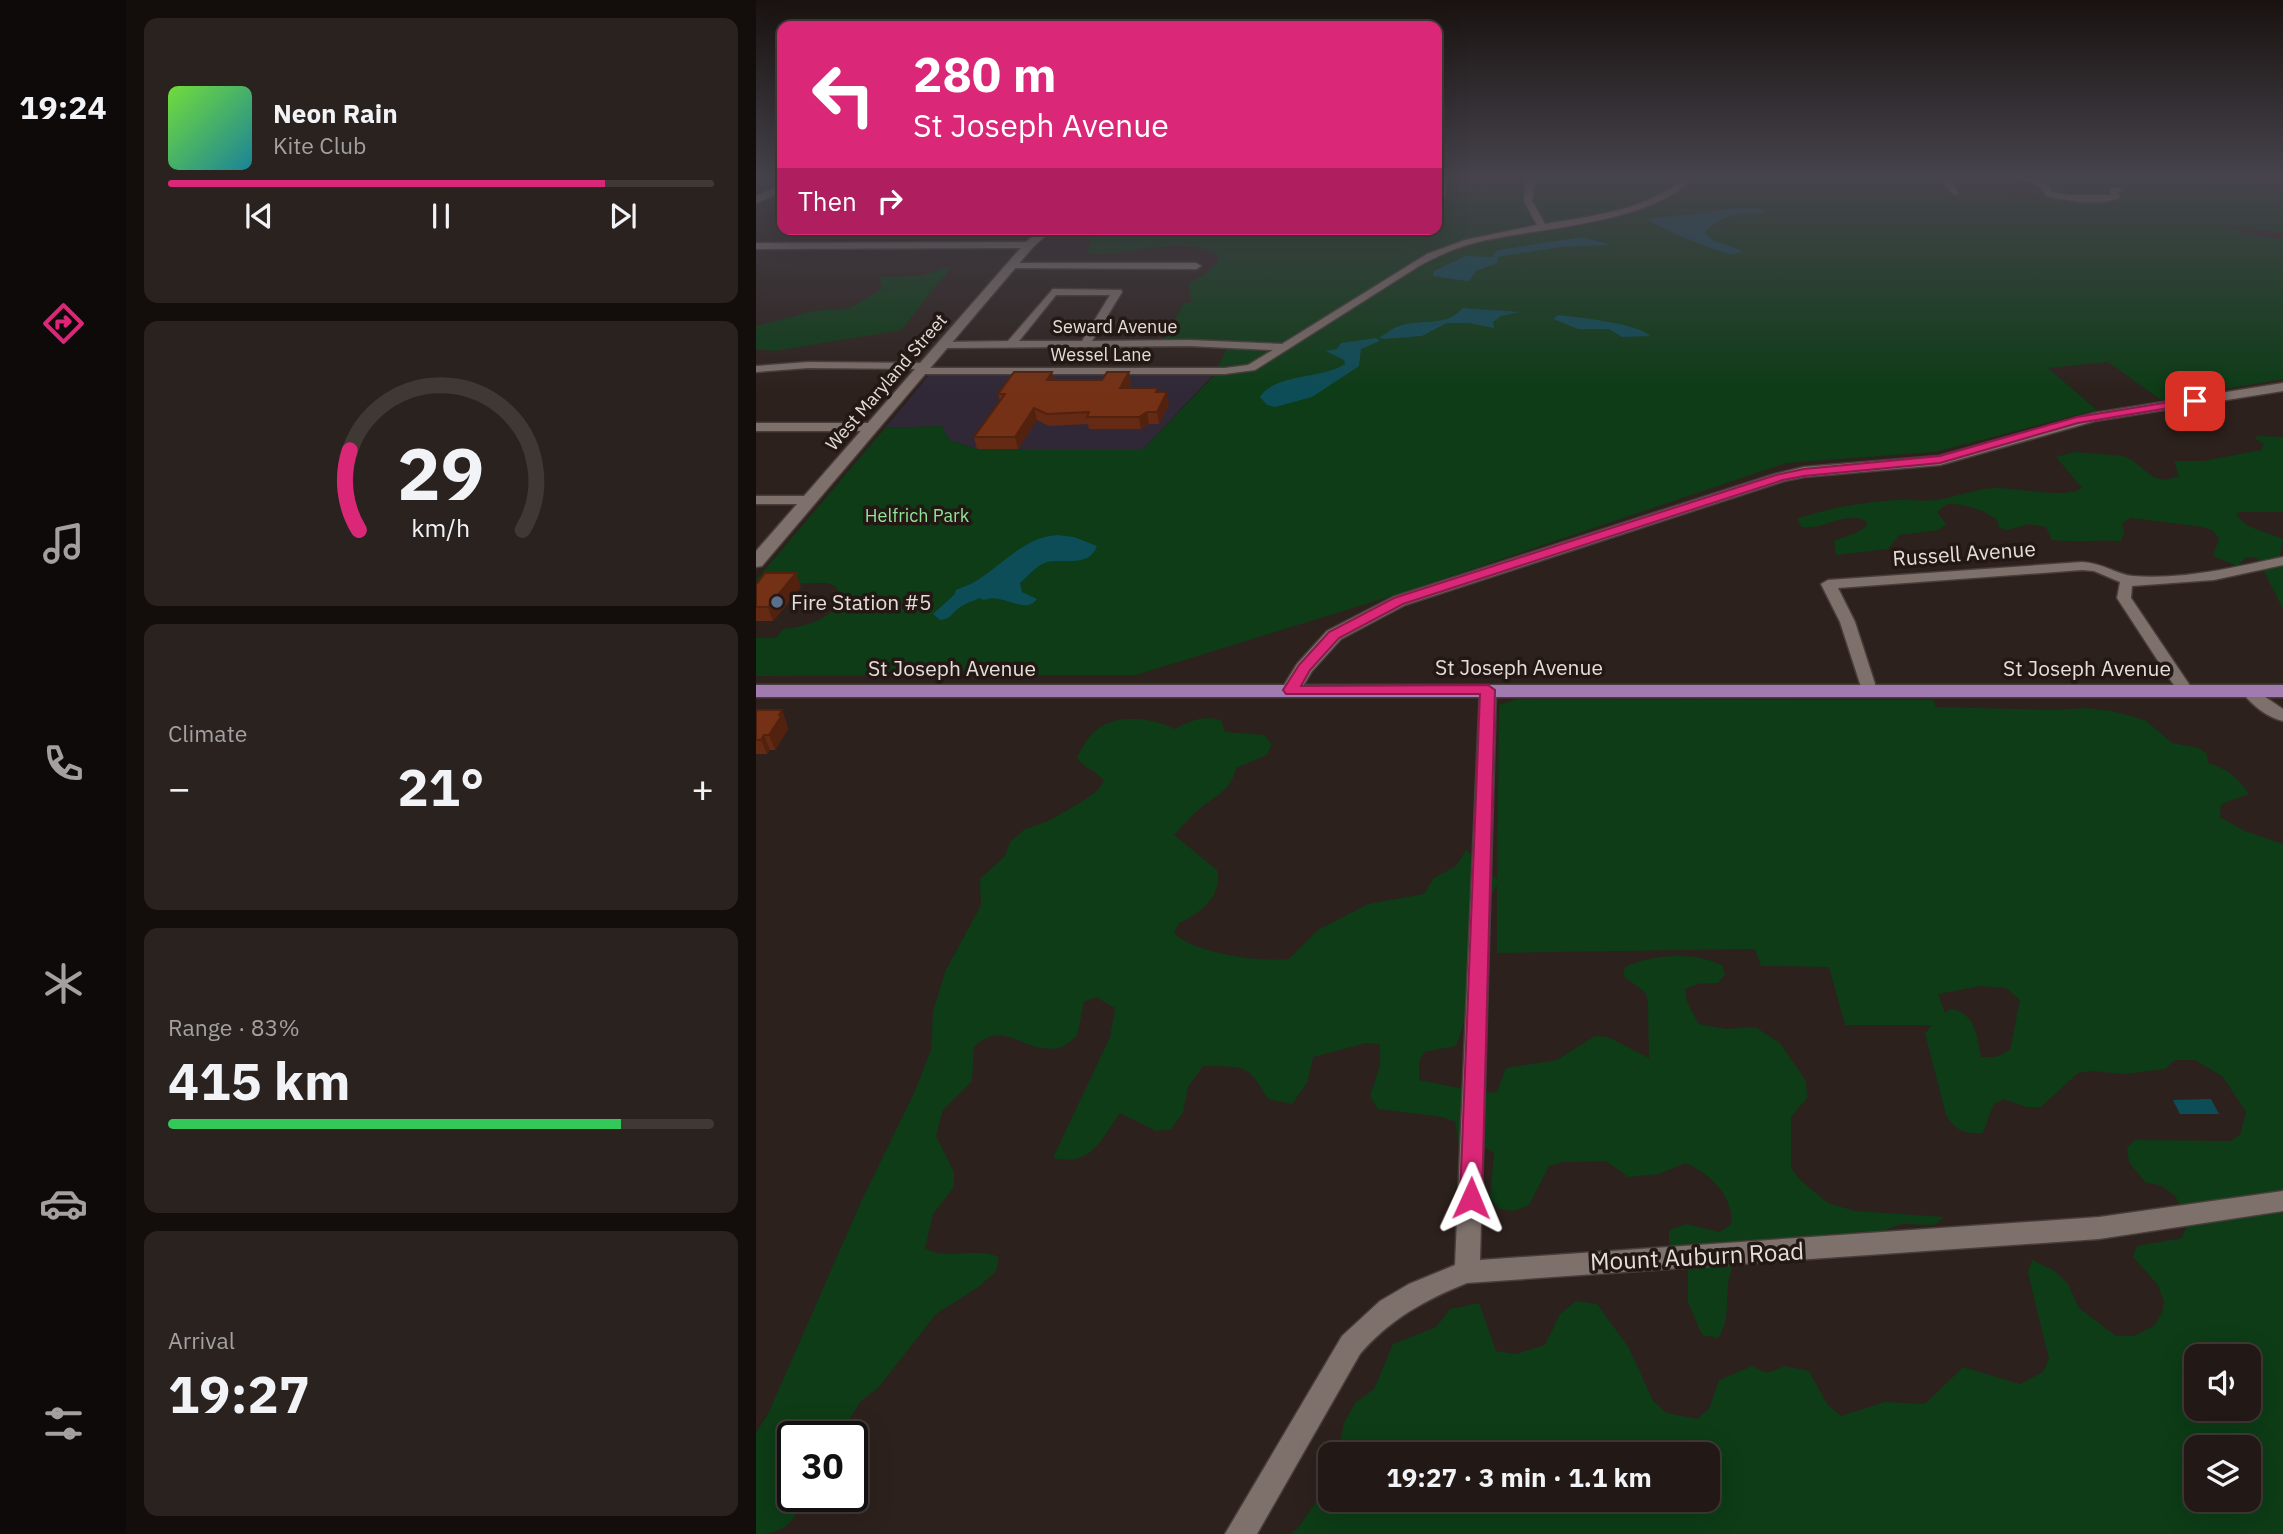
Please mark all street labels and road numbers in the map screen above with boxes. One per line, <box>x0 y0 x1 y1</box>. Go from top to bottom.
street label: West Maryland Street <box>820 309 952 455</box>
street label: Seward Avenue <box>1053 315 1178 338</box>
street label: Wessel Lane <box>1051 343 1152 366</box>
street label: Russell Avenue <box>1891 534 2037 572</box>
street label: St Joseph Avenue <box>1435 653 1603 681</box>
street label: St Joseph Avenue <box>868 654 1036 682</box>
street label: St Joseph Avenue <box>2003 654 2171 682</box>
street label: Mount Auburn Road <box>1589 1234 1805 1278</box>

